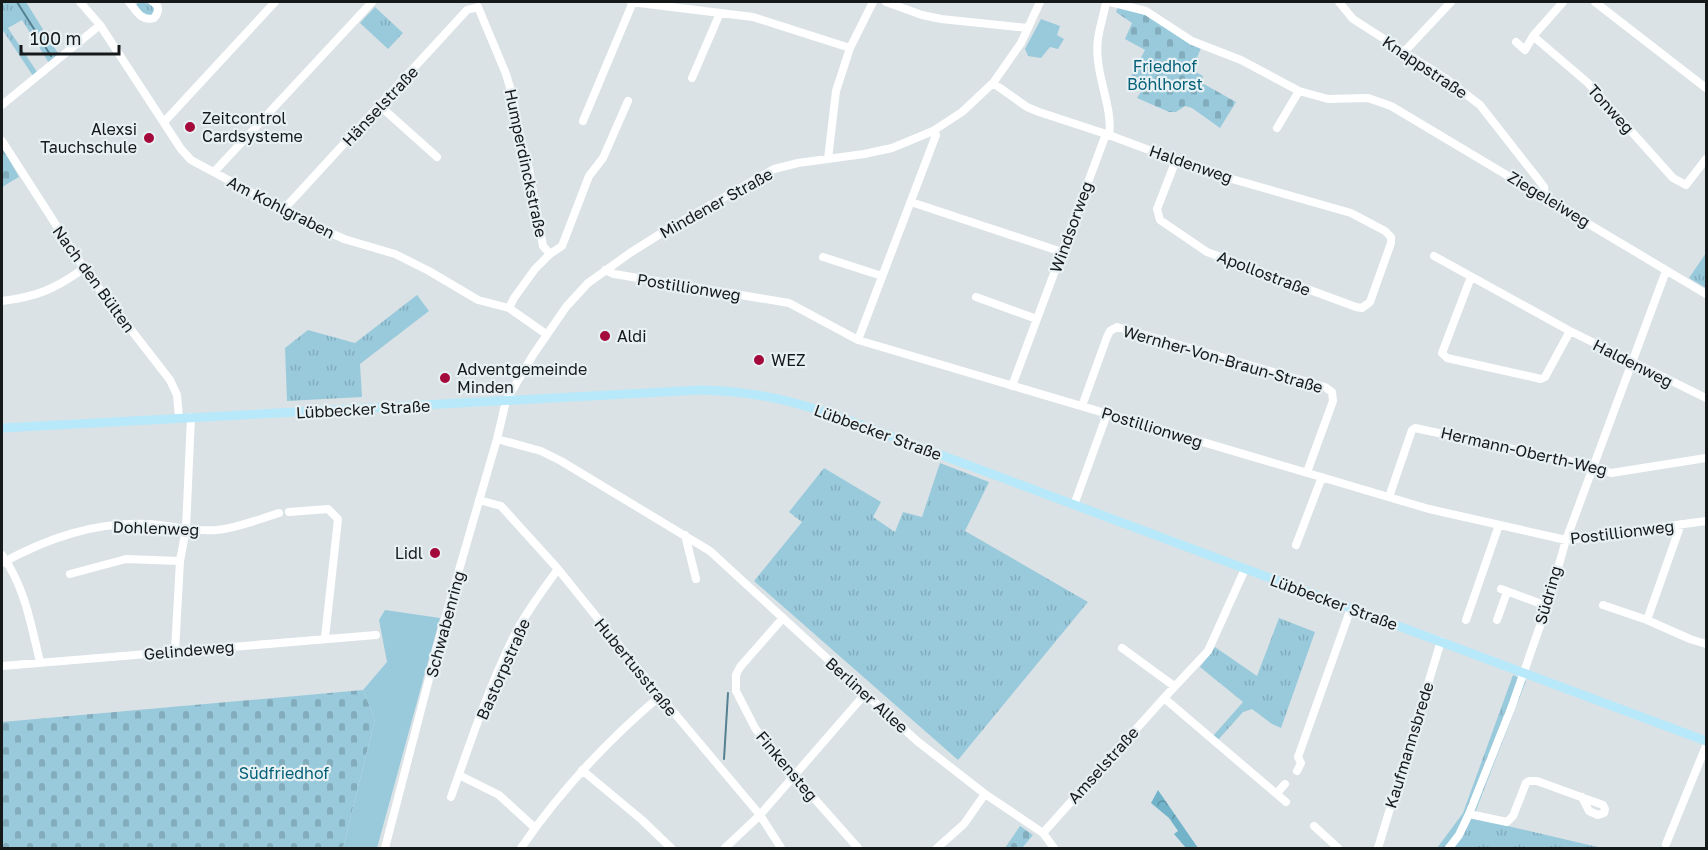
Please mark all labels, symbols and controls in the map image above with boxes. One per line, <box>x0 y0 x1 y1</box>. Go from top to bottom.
scale bar <box>21 18 118 56</box>
text: 100 m <box>30 27 81 49</box>
street label: Knappstraße <box>1379 31 1471 103</box>
park label: Friedhof Böhlhorst <box>1127 56 1203 94</box>
street label: Hänselstraße <box>338 62 422 150</box>
street label: Tonweg <box>1584 80 1638 138</box>
street label: Humperdinckstraße <box>500 87 552 239</box>
place label: Zeitcontrol Cardsysteme <box>202 108 303 146</box>
place label: Alexsi Tauchschule <box>40 119 137 157</box>
marker: Zeitcontrol Cardsysteme <box>183 120 197 134</box>
marker: Alexsi Tauchschule <box>142 131 156 145</box>
street label: Haldenweg <box>1147 140 1235 188</box>
street label: Mindener Straße <box>656 164 776 242</box>
street label: Ziegeleiweg <box>1504 167 1594 231</box>
street label: Am Kohlgraben <box>224 171 338 243</box>
street label: Windsorweg <box>1045 179 1097 275</box>
street label: Nach den Bülten <box>48 222 140 336</box>
street label: Apollostraße <box>1214 246 1314 300</box>
street label: Postillionweg <box>636 269 742 305</box>
street label: Wernher-Von-Braun-Straße <box>1121 321 1325 397</box>
place label: Aldi <box>617 326 647 346</box>
marker: Aldi <box>598 329 612 343</box>
street label: Haldenweg <box>1590 334 1676 392</box>
place label: WEZ <box>771 350 806 370</box>
marker: WEZ <box>752 353 766 367</box>
place label: Adventgemeinde Minden <box>457 359 587 397</box>
marker: Adventgemeinde Minden <box>438 371 452 385</box>
street label: Lübbecker Straße <box>295 395 431 423</box>
street label: Lübbecker Straße <box>811 400 945 464</box>
street label: Postillionweg <box>1099 402 1205 452</box>
street label: Hermann-Oberth-Weg <box>1439 422 1609 480</box>
street label: Dohlenweg <box>112 516 200 540</box>
street label: Postillionweg <box>1569 516 1675 548</box>
place label: Lidl <box>395 543 423 563</box>
marker: Lidl <box>428 546 442 560</box>
street label: Südring <box>1530 563 1566 627</box>
street label: Schwabenring <box>421 569 469 679</box>
street label: Lübbecker Straße <box>1267 570 1401 634</box>
street label: Hubertusstraße <box>590 614 682 720</box>
street label: Bastorpstraße <box>472 615 534 723</box>
street label: Gelindeweg <box>143 636 235 664</box>
street label: Berliner Allee <box>822 653 912 737</box>
street label: Kaufmannsbrede <box>1380 679 1438 811</box>
street label: Amselstraße <box>1063 723 1143 807</box>
street label: Finkensteg <box>752 727 822 805</box>
park label: Südfriedhof <box>239 763 329 783</box>

